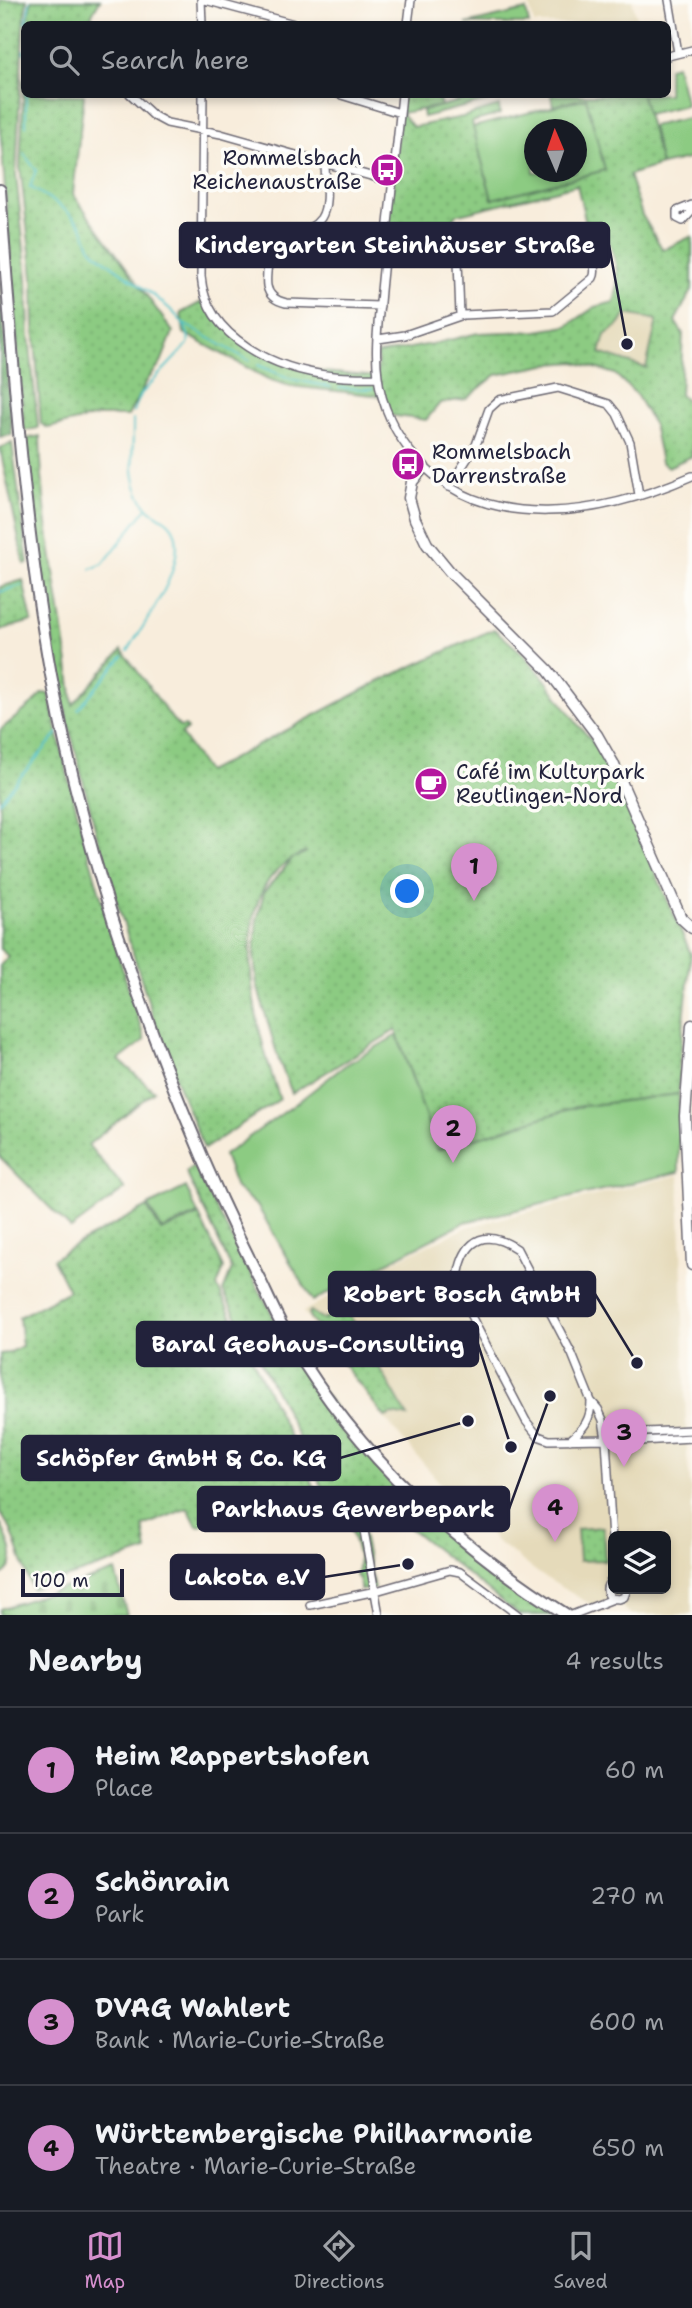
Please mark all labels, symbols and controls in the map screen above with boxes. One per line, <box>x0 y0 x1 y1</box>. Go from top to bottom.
search box <box>21 21 671 98</box>
icon: search <box>45 41 83 79</box>
text: Search here <box>101 42 250 77</box>
north arrow <box>524 119 587 182</box>
place label: Rommelsbach Reichenaustraße <box>193 144 362 196</box>
bus stop icon: Rommelsbach Reichenaustraße <box>368 151 406 189</box>
callout: Kindergarten Steinhäuser Straße <box>180 223 609 267</box>
text: Kindergarten Steinhäuser Straße <box>195 230 595 260</box>
place label: Rommelsbach Darrenstraße <box>432 438 571 490</box>
bus stop icon: Rommelsbach Darrenstraße <box>389 445 427 483</box>
place label: Café im Kulturpark Reutlingen-Nord <box>456 758 645 810</box>
cafe icon: Café im Kulturpark Reutlingen-Nord <box>412 765 450 803</box>
pin: 1 <box>451 843 497 901</box>
your location <box>390 874 424 908</box>
pin: 2 <box>430 1105 476 1163</box>
callout: Robert Bosch GmbH <box>329 1272 595 1316</box>
text: Robert Bosch GmbH <box>343 1279 581 1309</box>
callout: Baral Geohaus-Consulting <box>137 1322 478 1366</box>
text: Baral Geohaus-Consulting <box>151 1329 465 1359</box>
pin: 3 <box>601 1409 647 1467</box>
callout: Schöpfer GmbH & Co. KG <box>22 1436 340 1480</box>
text: Schöpfer GmbH & Co. KG <box>36 1443 327 1473</box>
pin: 4 <box>532 1484 578 1542</box>
callout: Parkhaus Gewerbepark <box>198 1487 509 1531</box>
text: Parkhaus Gewerbepark <box>211 1494 495 1524</box>
map controls <box>608 1531 671 1594</box>
button: layers <box>608 1531 671 1594</box>
callout: Lakota e.V <box>171 1555 324 1599</box>
text: Lakota e.V <box>184 1562 310 1592</box>
scale bar <box>21 1566 124 1598</box>
text: 100 m <box>32 1568 89 1593</box>
text: Nearby <box>28 1640 143 1681</box>
text: 4 results <box>565 1646 664 1676</box>
text: Heim Rappertshofen <box>95 1738 370 1773</box>
text: 1 <box>46 1755 56 1785</box>
text: 60 m <box>605 1755 664 1785</box>
text: Place <box>95 1773 154 1803</box>
text: Schönrain <box>95 1864 230 1899</box>
text: 2 <box>43 1881 59 1911</box>
text: 270 m <box>590 1881 664 1911</box>
text: Park <box>95 1899 144 1929</box>
text: DVAG Wahlert <box>95 1990 290 2025</box>
text: 3 <box>43 2007 59 2037</box>
text: 600 m <box>589 2007 664 2037</box>
text: Bank · Marie-Curie-Straße <box>95 2025 385 2055</box>
text: Württembergische Philharmonie <box>95 2116 533 2151</box>
text: 4 <box>43 2133 59 2163</box>
text: 650 m <box>591 2133 664 2163</box>
text: Theatre · Marie-Curie-Straße <box>95 2151 417 2181</box>
tab: Map <box>84 2227 125 2294</box>
tab: Directions <box>294 2227 385 2294</box>
tab: Saved <box>554 2227 608 2294</box>

